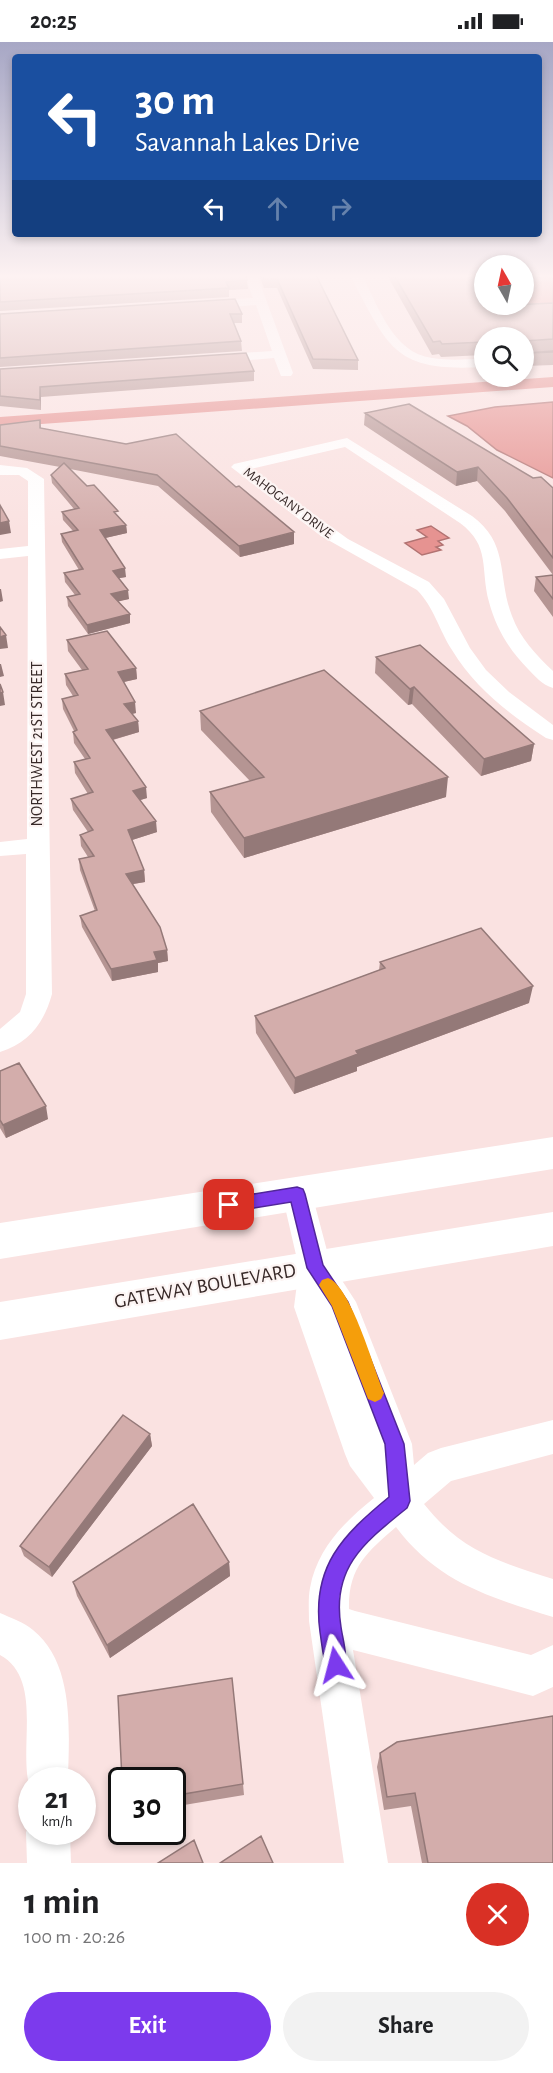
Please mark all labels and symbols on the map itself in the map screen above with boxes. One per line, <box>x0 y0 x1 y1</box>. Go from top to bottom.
north arrow <box>474 255 534 315</box>
street label: MAHOGANY DRIVE <box>241 465 336 541</box>
street label: NORTHWEST 21ST STREET <box>29 661 45 827</box>
pin <box>203 1179 254 1230</box>
street label: GATEWAY BOULEVARD <box>113 1260 297 1312</box>
position arrow <box>304 1633 368 1697</box>
speed limit sign: 30 <box>108 1767 186 1845</box>

